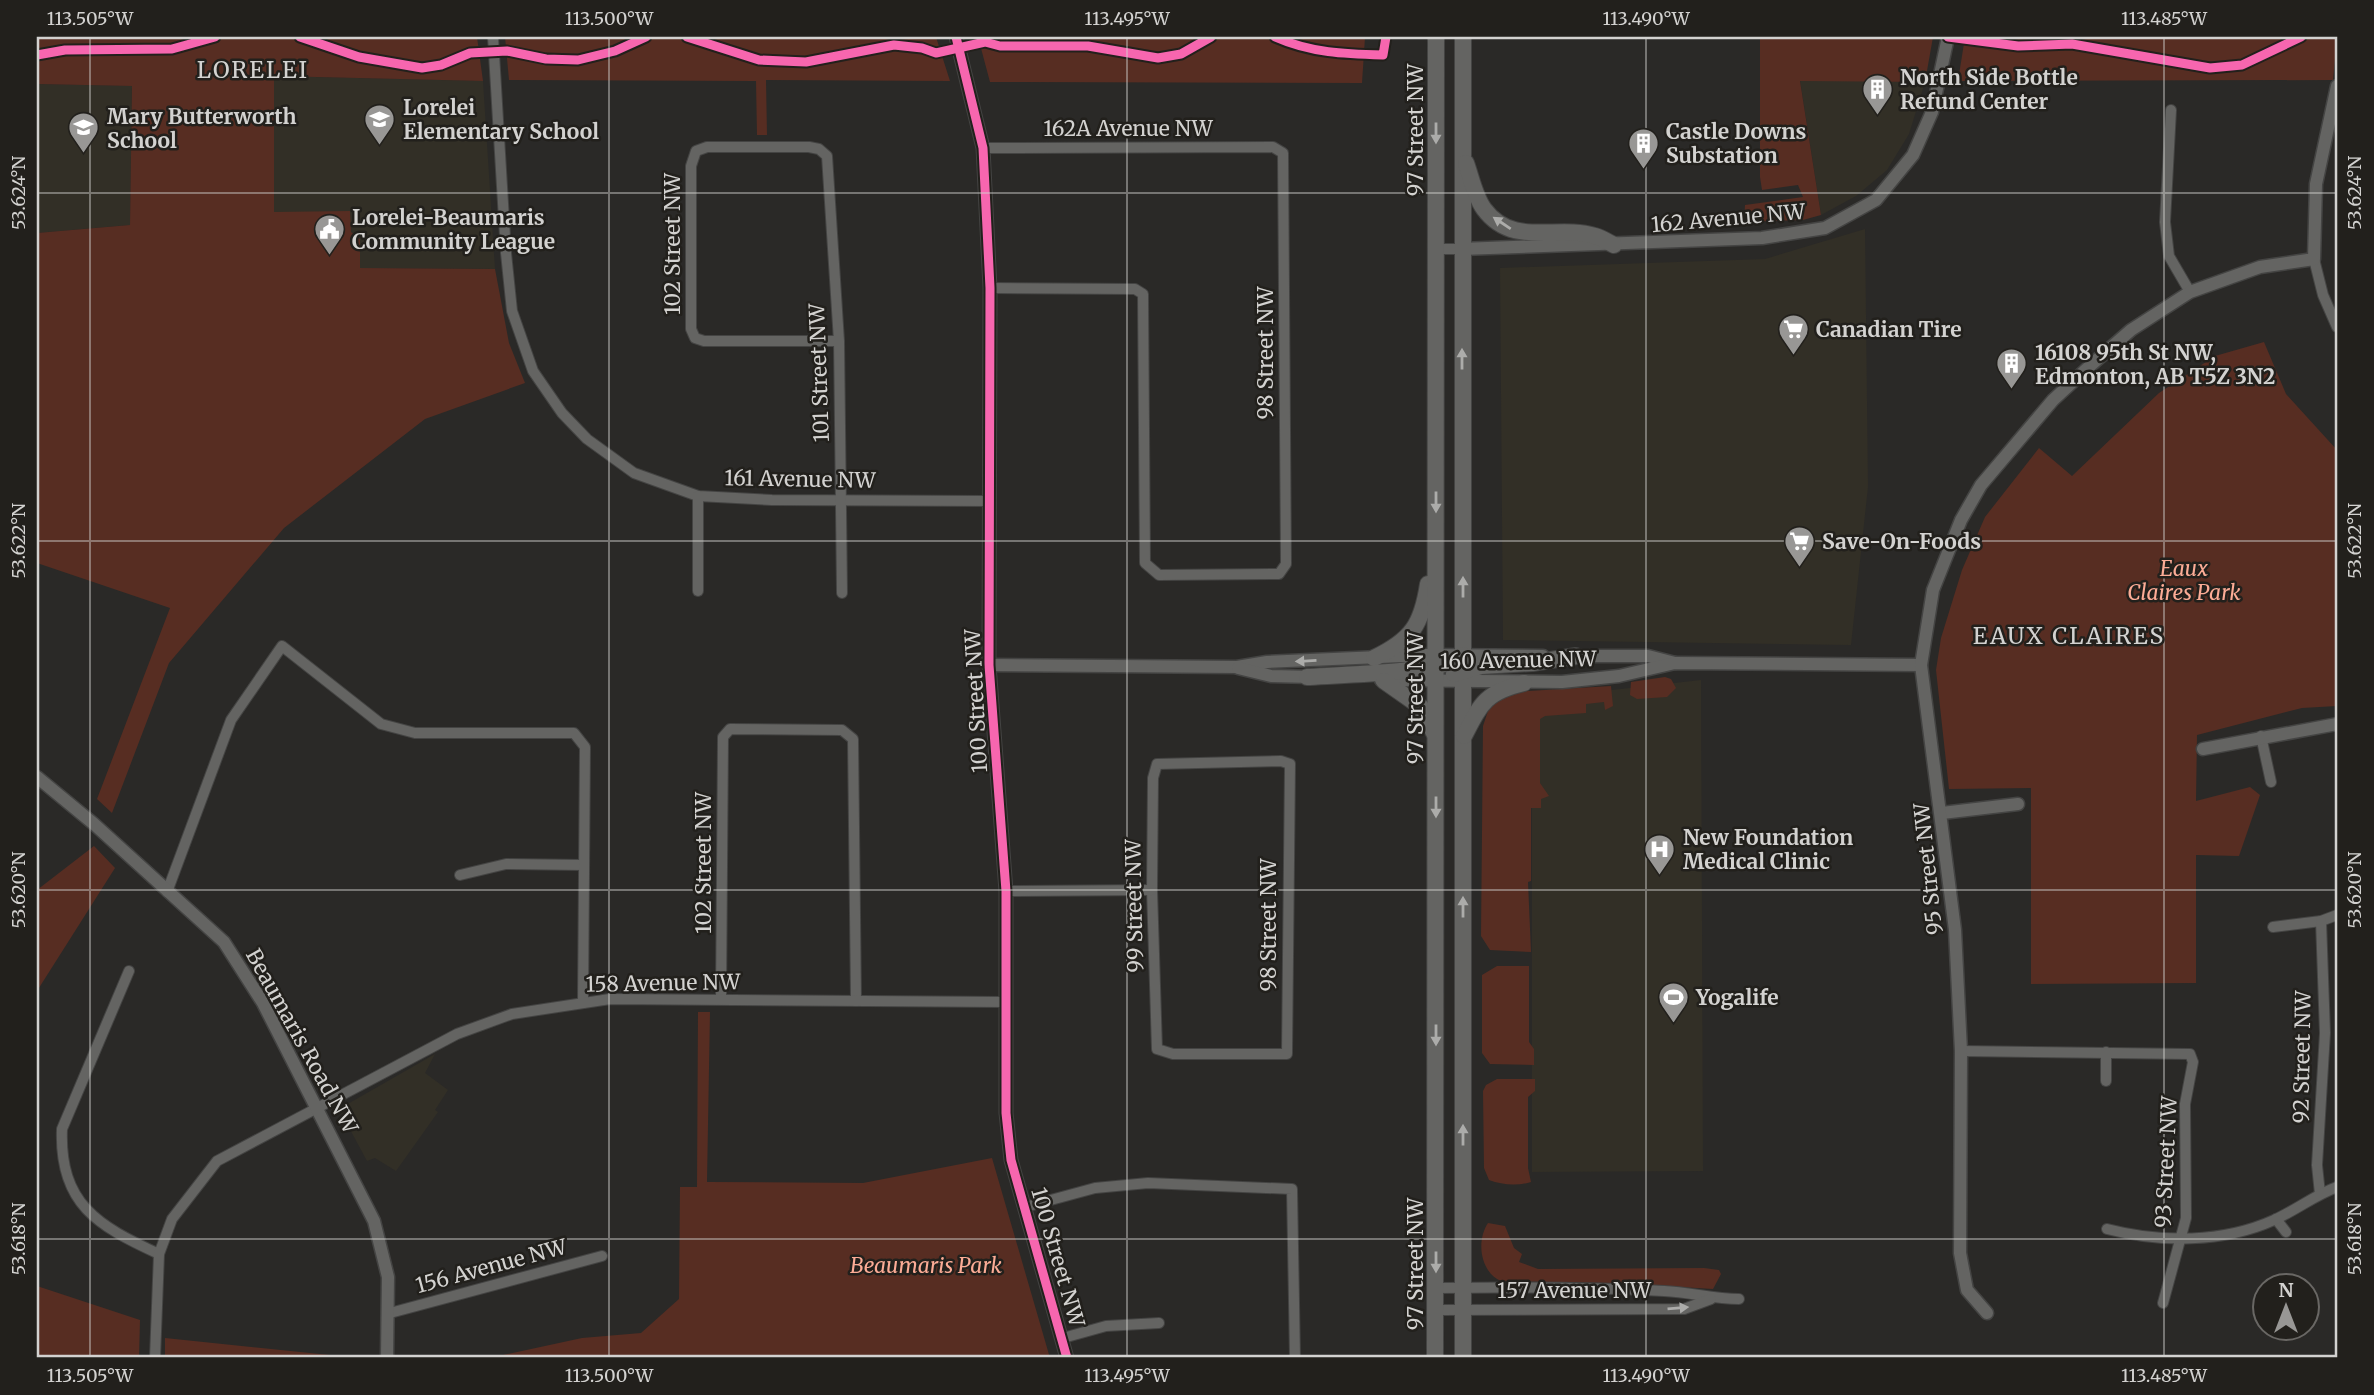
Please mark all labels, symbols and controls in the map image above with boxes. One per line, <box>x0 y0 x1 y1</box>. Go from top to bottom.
text: 113.505°W <box>47 7 134 30</box>
text: 113.500°W <box>565 7 654 30</box>
text: 113.495°W <box>1084 7 1171 30</box>
text: 113.490°W <box>1602 7 1691 30</box>
text: 113.485°W <box>2121 7 2208 30</box>
district label: LORELEI <box>197 55 309 84</box>
street label: 97 Street NW <box>1402 63 1429 196</box>
place label: North Side Bottle Refund Center <box>1900 64 2078 115</box>
building icon: North Side Bottle Refund Center <box>1860 72 1894 116</box>
place label: Lorelei Elementary School <box>403 94 599 145</box>
school or university icon: Lorelei Elementary School <box>363 102 397 146</box>
place label: Mary Butterworth School <box>107 103 297 154</box>
school or university icon: Mary Butterworth School <box>67 111 101 155</box>
street label: 162A Avenue NW <box>1043 115 1214 142</box>
place label: Castle Downs Substation <box>1666 118 1807 169</box>
one-way arrow <box>1430 122 1442 144</box>
building icon: Castle Downs Substation <box>1626 126 1660 170</box>
text: 53.624°N <box>7 156 30 230</box>
text: 53.624°N <box>2343 156 2366 230</box>
street label: 102 Street NW <box>659 172 686 315</box>
street label: 162 Avenue NW <box>1650 198 1807 238</box>
place label: Lorelei-Beaumaris Community League <box>352 204 555 255</box>
public building icon: Lorelei-Beaumaris Community League <box>312 212 346 256</box>
one-way arrow <box>1493 217 1512 231</box>
street label: 98 Street NW <box>1252 285 1279 419</box>
street label: 101 Street NW <box>803 302 835 443</box>
supermarket icon: Canadian Tire <box>1776 312 1810 356</box>
place label: Canadian Tire <box>1816 316 1962 343</box>
place label: 16108 95th St NW, Edmonton, AB T5Z 3N2 <box>2035 339 2275 390</box>
building icon: 16108 95th St NW, Edmonton, AB T5Z 3N2 <box>1995 347 2029 391</box>
one-way arrow <box>1456 348 1468 370</box>
street label: 161 Avenue NW <box>724 464 877 494</box>
one-way arrow <box>1430 491 1442 513</box>
text: 53.622°N <box>7 503 30 579</box>
text: 53.622°N <box>2343 503 2366 579</box>
supermarket icon: Save-On-Foods <box>1782 524 1816 568</box>
place label: Save-On-Foods <box>1822 528 1981 555</box>
park label: Eaux Claires Park <box>2127 555 2241 606</box>
one-way arrow <box>1457 575 1469 597</box>
district label: EAUX CLAIRES <box>1973 621 2165 650</box>
street label: 100 Street NW <box>959 627 993 774</box>
street label: 97 Street NW <box>1402 631 1429 764</box>
street label: 160 Avenue NW <box>1440 645 1598 675</box>
one-way arrow <box>1295 655 1317 666</box>
street label: 102 Street NW <box>690 791 717 934</box>
one-way arrow <box>1430 796 1442 818</box>
street label: 95 Street NW <box>1908 801 1948 936</box>
place label: New Foundation Medical Clinic <box>1683 824 1853 875</box>
hospital icon: New Foundation Medical Clinic <box>1643 832 1677 876</box>
street label: 99 Street NW <box>1119 838 1149 973</box>
text: 53.620°N <box>7 852 30 928</box>
text: 53.620°N <box>2343 852 2366 928</box>
street label: 98 Street NW <box>1255 857 1282 991</box>
one-way arrow <box>1457 896 1469 918</box>
street label: Beaumaris Road NW <box>240 944 365 1139</box>
street label: 158 Avenue NW <box>585 968 742 998</box>
sports icon: Yogalife <box>1656 980 1690 1024</box>
place label: Yogalife <box>1695 984 1779 1011</box>
street label: 92 Street NW <box>2287 989 2317 1124</box>
one-way arrow <box>1430 1024 1442 1046</box>
street label: 93 Street NW <box>2149 1094 2183 1229</box>
one-way arrow <box>1457 1124 1469 1146</box>
street label: 100 Street NW <box>1025 1184 1091 1331</box>
street label: 97 Street NW <box>1402 1197 1429 1330</box>
text: 53.618°N <box>7 1203 30 1275</box>
text: 53.618°N <box>2343 1203 2366 1275</box>
street label: 156 Avenue NW <box>413 1233 570 1299</box>
one-way arrow <box>1430 1251 1442 1273</box>
park label: Beaumaris Park <box>850 1252 1002 1279</box>
north arrow <box>2252 1272 2322 1342</box>
street label: 157 Avenue NW <box>1497 1277 1652 1304</box>
text: N <box>2278 1278 2294 1302</box>
one-way arrow <box>1667 1302 1689 1313</box>
text: 113.505°W <box>47 1364 134 1387</box>
text: 113.500°W <box>565 1364 654 1387</box>
text: 113.495°W <box>1084 1364 1171 1387</box>
text: 113.490°W <box>1602 1364 1691 1387</box>
text: 113.485°W <box>2121 1364 2208 1387</box>

